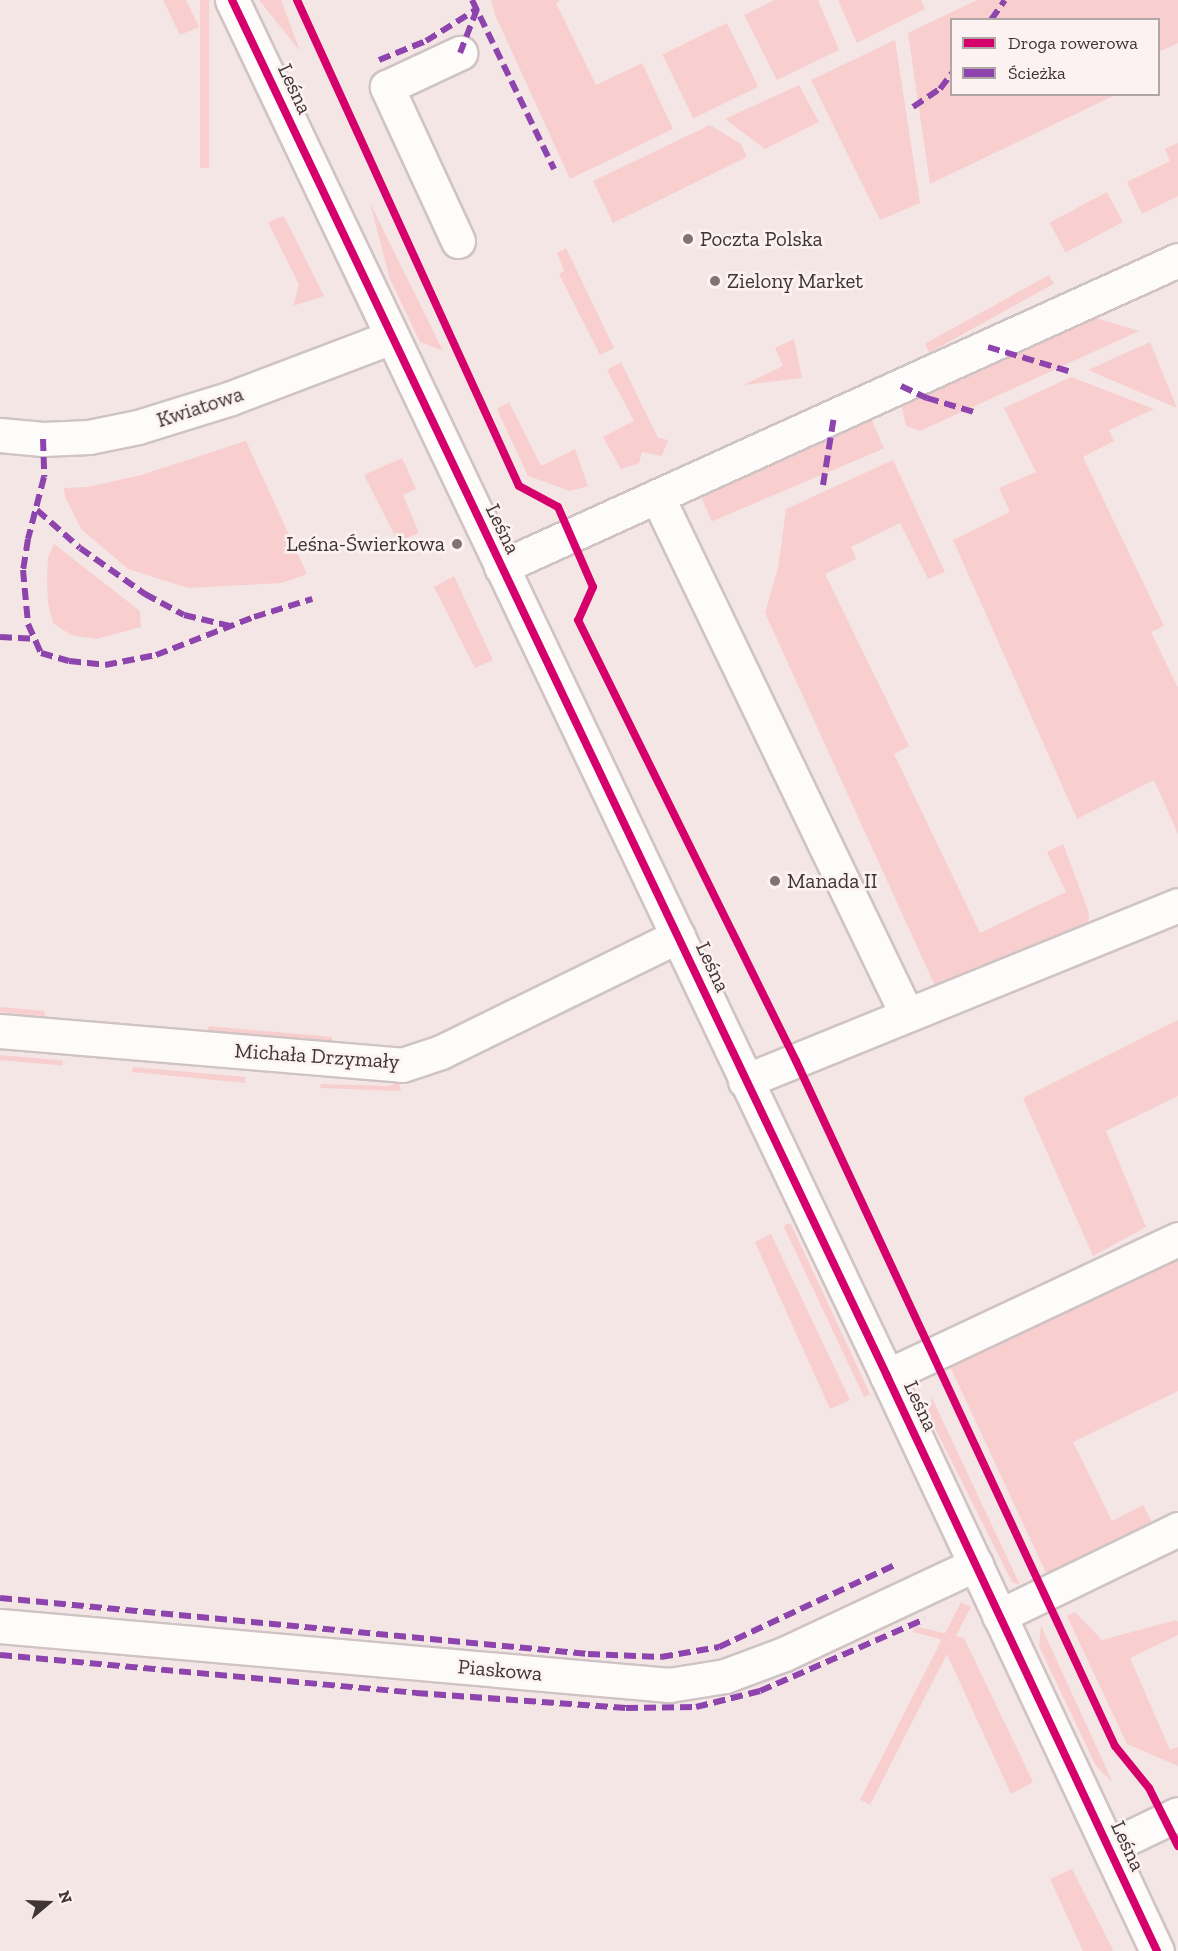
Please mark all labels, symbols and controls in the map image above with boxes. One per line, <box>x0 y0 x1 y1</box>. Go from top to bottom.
legend <box>950 18 1160 96</box>
text: Droga rowerowa <box>1008 32 1138 54</box>
street label: Leśna <box>272 60 318 118</box>
text: Ścieżka <box>1008 62 1066 84</box>
place label: Poczta Polska <box>700 226 823 252</box>
marker: Poczta Polska <box>681 232 695 246</box>
place label: Zielony Market <box>727 268 864 294</box>
marker: Zielony Market <box>708 274 722 288</box>
street label: Kwiatowa <box>154 381 246 433</box>
street label: Leśna <box>480 500 526 558</box>
place label: Leśna-Świerkowa <box>286 531 445 557</box>
marker: Leśna-Świerkowa <box>450 537 464 551</box>
place label: Manada II <box>787 868 878 894</box>
marker: Manada II <box>768 874 782 888</box>
street label: Leśna <box>690 938 736 996</box>
street label: Michała Drzymały <box>234 1038 400 1074</box>
street label: Leśna <box>898 1377 944 1435</box>
street label: Piaskowa <box>457 1654 543 1686</box>
street label: Leśna <box>1105 1817 1151 1875</box>
north arrow <box>18 1873 78 1933</box>
text: N <box>55 1888 76 1906</box>

